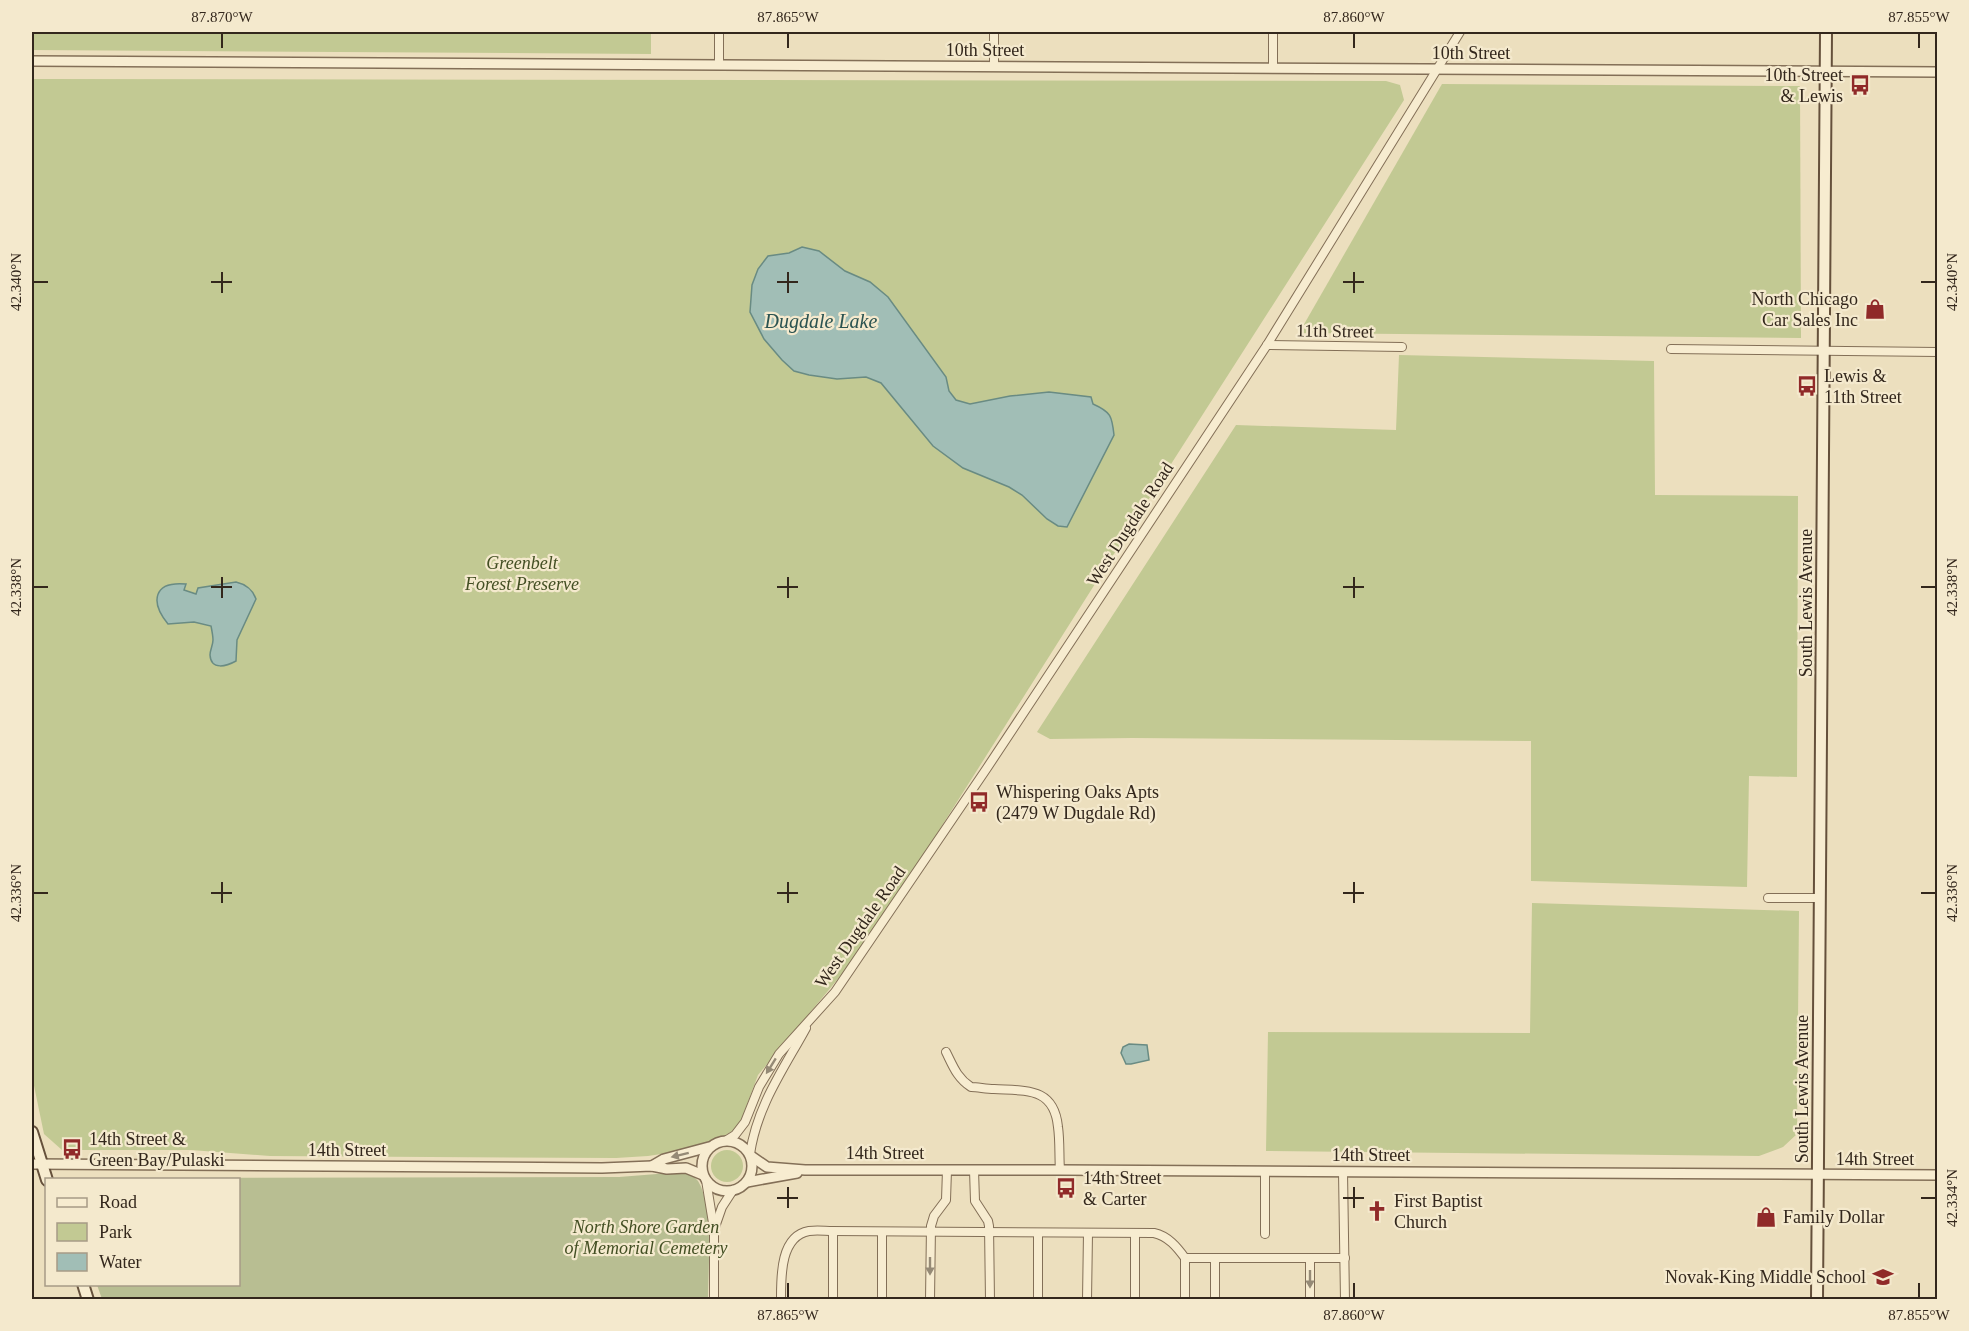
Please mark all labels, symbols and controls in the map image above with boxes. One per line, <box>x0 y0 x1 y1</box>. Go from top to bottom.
text: 87.870°W <box>191 9 254 25</box>
text: 87.865°W <box>757 9 820 25</box>
text: 87.860°W <box>1323 9 1386 25</box>
text: 87.855°W <box>1888 9 1951 25</box>
street label: 10th Street <box>946 40 1024 60</box>
street label: 10th Street <box>1432 43 1510 63</box>
place label: 10th Street & Lewis <box>1765 65 1843 106</box>
bus stop icon: 10th Street & Lewis <box>1848 73 1872 97</box>
text: 42.340°N <box>8 253 24 311</box>
text: 42.340°N <box>1944 253 1960 311</box>
place label: North Chicago Car Sales Inc <box>1752 289 1858 330</box>
shop icon: North Chicago Car Sales Inc <box>1863 297 1887 321</box>
water label: Dugdale Lake <box>764 310 877 333</box>
street label: 11th Street <box>1296 320 1374 342</box>
place label: Lewis & 11th Street <box>1824 366 1902 407</box>
bus stop icon: Lewis & 11th Street <box>1795 374 1819 398</box>
street label: West Dugdale Road <box>1083 458 1177 590</box>
street label: South Lewis Avenue <box>1796 529 1816 677</box>
park label: Greenbelt Forest Preserve <box>464 553 579 594</box>
text: 42.338°N <box>8 558 24 616</box>
text: 42.338°N <box>1944 558 1960 616</box>
place label: Whispering Oaks Apts (2479 W Dugdale Rd) <box>996 782 1159 824</box>
bus stop icon: Whispering Oaks Apts (2479 W Dugdale Rd) <box>967 790 991 814</box>
street label: West Dugdale Road <box>811 862 909 992</box>
text: 42.336°N <box>8 864 24 922</box>
text: 42.336°N <box>1944 864 1960 922</box>
street label: South Lewis Avenue <box>1792 1015 1812 1163</box>
one-way arrow <box>766 1058 777 1074</box>
place label: 14th Street & Green Bay/Pulaski <box>89 1129 224 1170</box>
bus stop icon: 14th Street & Green Bay/Pulaski <box>60 1137 84 1161</box>
street label: 14th Street <box>308 1140 386 1160</box>
street label: 14th Street <box>846 1143 924 1163</box>
street label: 14th Street <box>1332 1145 1410 1165</box>
street label: 14th Street <box>1836 1149 1914 1169</box>
one-way arrow <box>671 1151 689 1161</box>
place label: 14th Street & Carter <box>1083 1168 1162 1209</box>
text: 42.334°N <box>1944 1169 1960 1227</box>
bus stop icon: 14th Street & Carter <box>1054 1176 1078 1200</box>
legend <box>45 1178 240 1286</box>
place label: First Baptist Church <box>1394 1191 1483 1232</box>
text: Road <box>99 1192 137 1212</box>
church icon: First Baptist Church <box>1365 1199 1389 1223</box>
shop icon: Family Dollar <box>1754 1205 1778 1229</box>
place label: Family Dollar <box>1783 1207 1885 1227</box>
park label: North Shore Garden of Memorial Cemetery <box>565 1217 727 1258</box>
text: Park <box>99 1222 132 1242</box>
text: Water <box>99 1252 142 1272</box>
one-way arrow <box>925 1256 935 1275</box>
school or university icon: Novak-King Middle School <box>1871 1265 1895 1289</box>
place label: Novak-King Middle School <box>1665 1267 1866 1287</box>
one-way arrow <box>1305 1269 1315 1288</box>
text: 87.865°W <box>757 1307 820 1323</box>
text: 87.860°W <box>1323 1307 1386 1323</box>
text: 87.855°W <box>1888 1307 1951 1323</box>

